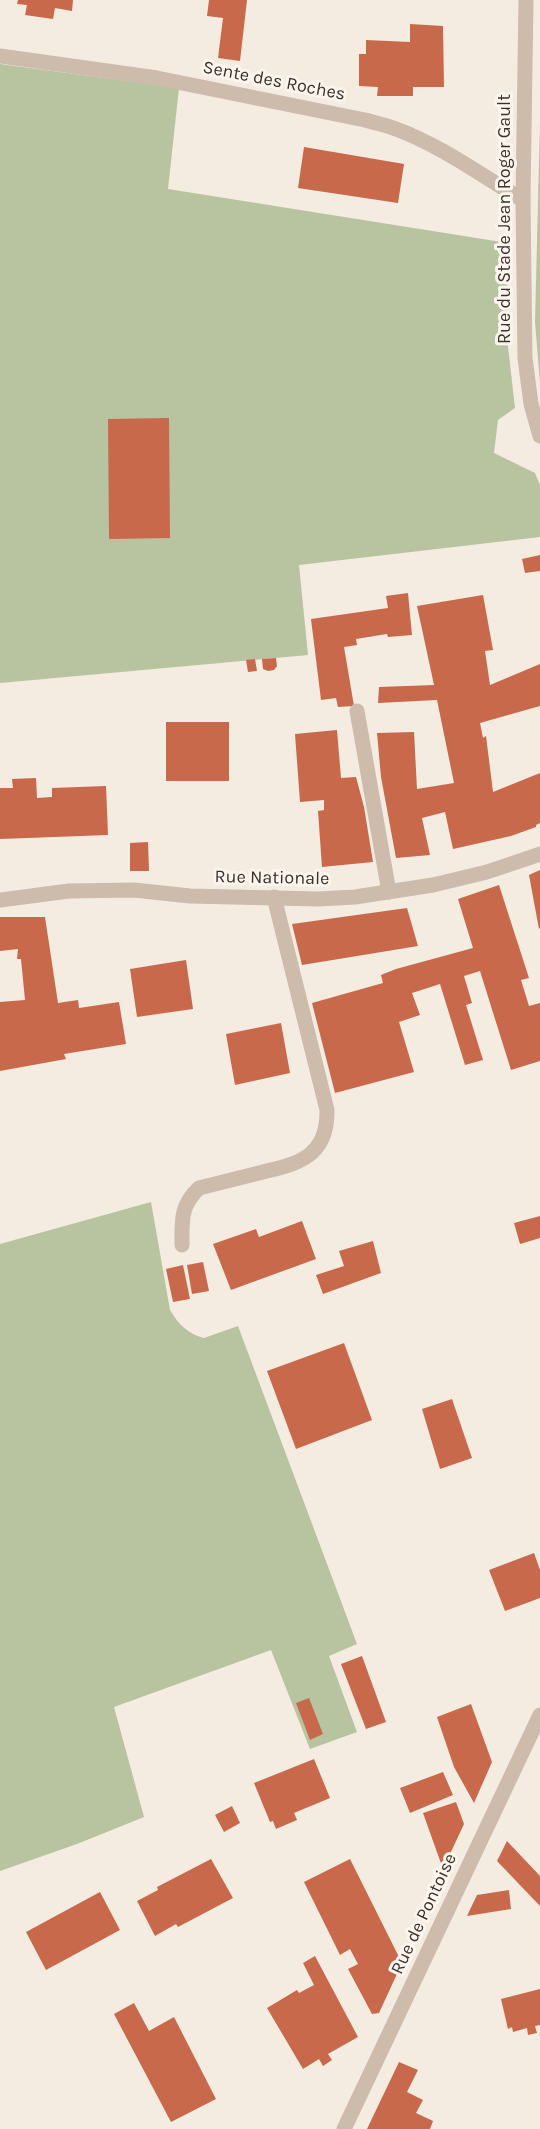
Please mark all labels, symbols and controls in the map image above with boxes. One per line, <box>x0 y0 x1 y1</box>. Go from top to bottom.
street label: Sente des Roches <box>201 57 347 105</box>
street label: Rue du Stade Jean Roger Gault <box>494 94 516 344</box>
street label: Rue Nationale <box>214 866 330 890</box>
street label: Rue de Pontoise <box>387 1850 461 1978</box>

